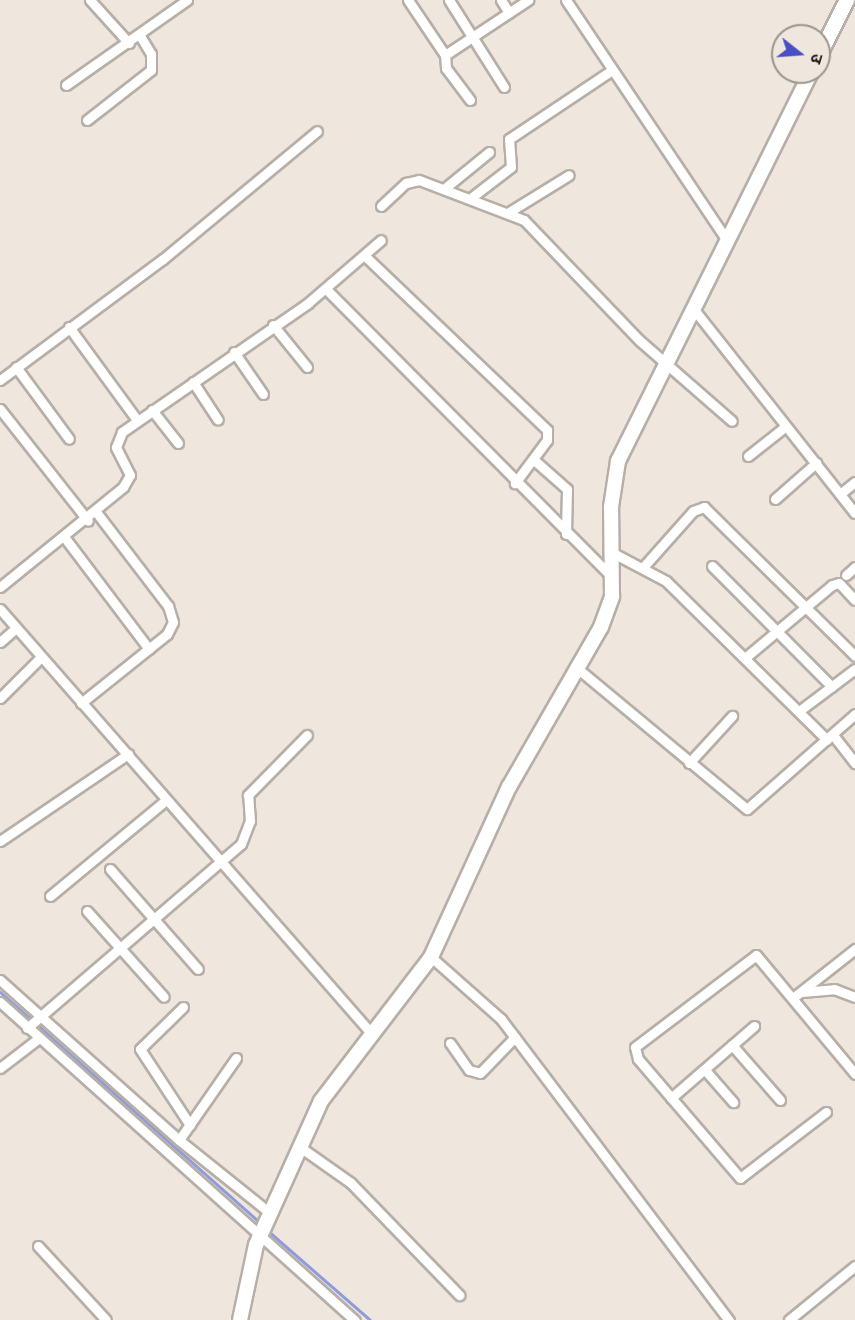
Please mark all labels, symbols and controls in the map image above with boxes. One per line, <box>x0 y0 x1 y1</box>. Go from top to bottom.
north arrow <box>771 24 831 84</box>
text: उ <box>803 51 829 67</box>

